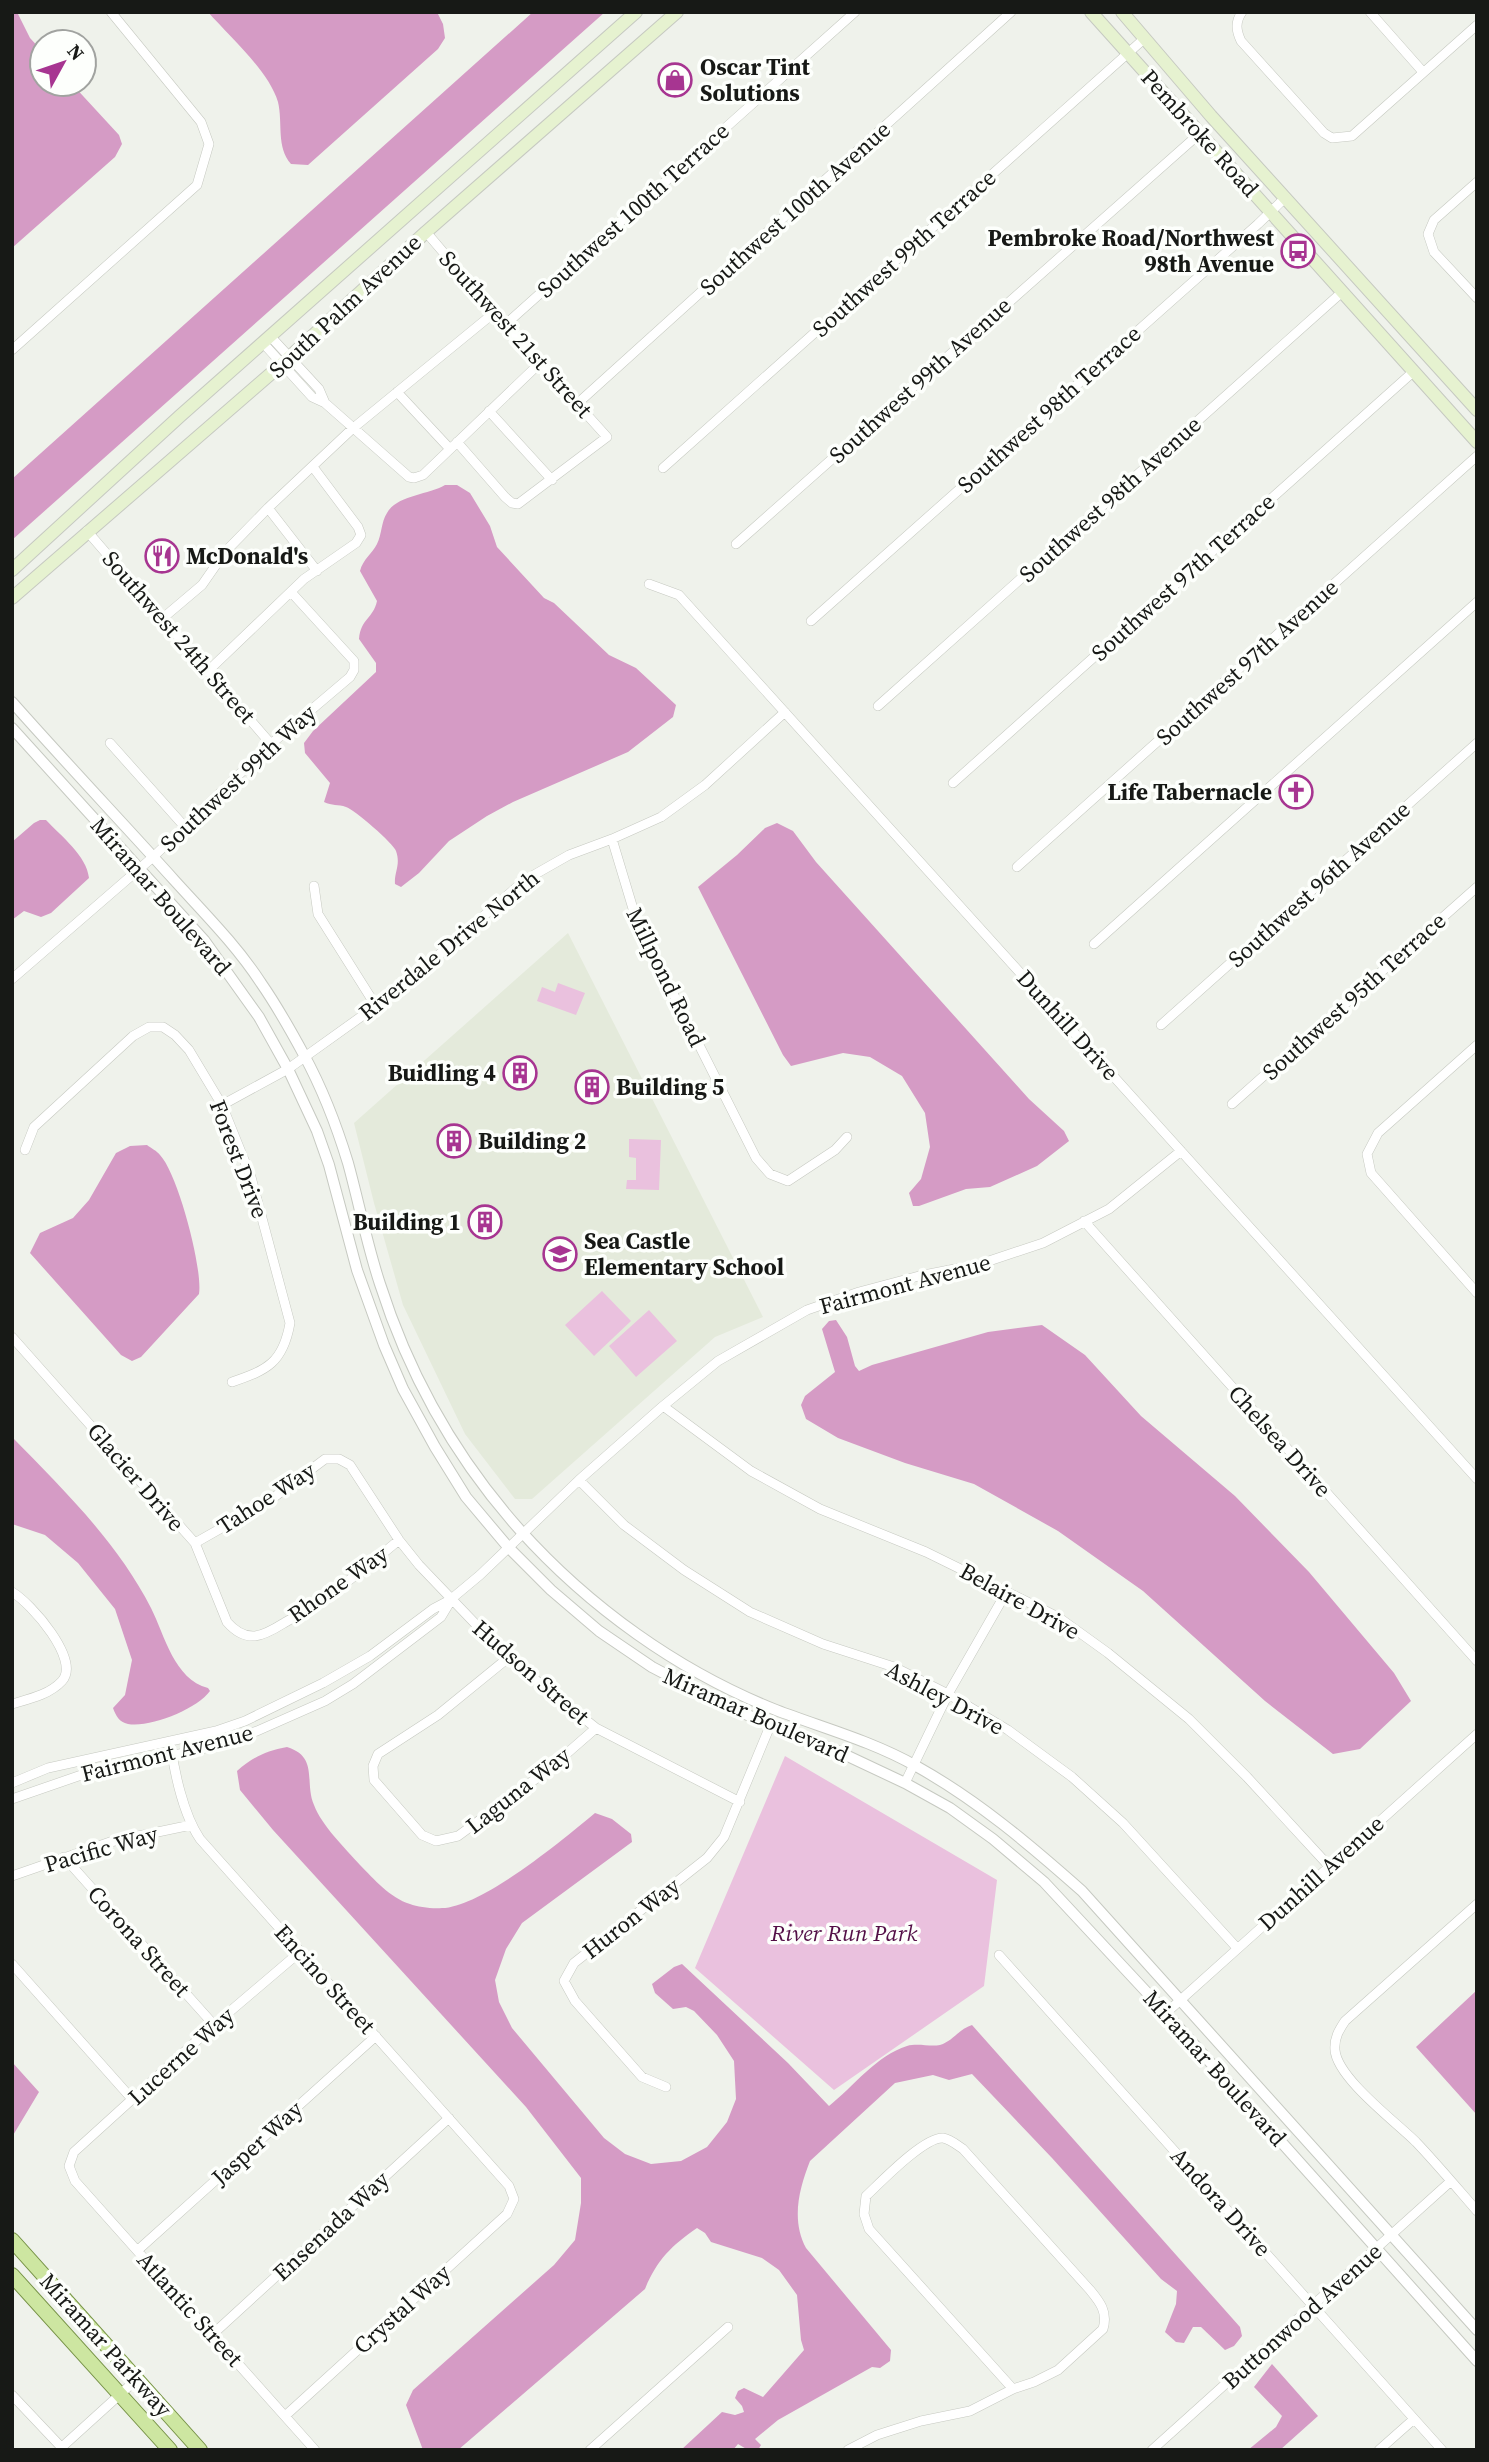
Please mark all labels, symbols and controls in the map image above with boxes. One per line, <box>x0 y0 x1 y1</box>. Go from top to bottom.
north arrow <box>28 28 98 98</box>
text: N <box>62 38 91 66</box>
place label: Oscar Tint Solutions <box>700 51 810 109</box>
shop icon: Oscar Tint Solutions <box>656 61 694 99</box>
street label: Pembroke Road <box>1134 62 1266 204</box>
street label: Southwest 100th Avenue <box>693 114 897 302</box>
street label: Southwest 100th Terrace <box>530 115 736 305</box>
street label: Southwest 99th Terrace <box>805 162 1003 344</box>
place label: Pembroke Road/Northwest 98th Avenue <box>988 222 1275 280</box>
street label: South Palm Avenue <box>262 227 428 385</box>
bus stop icon: Pembroke Road/Northwest 98th Avenue <box>1279 232 1317 270</box>
street label: Southwest 21st Street <box>432 243 600 425</box>
street label: Southwest 99th Avenue <box>822 289 1018 471</box>
street label: Southwest 98th Terrace <box>950 318 1148 500</box>
street label: Southwest 98th Avenue <box>1012 408 1208 590</box>
street label: Southwest 97th Terrace <box>1084 486 1282 668</box>
restaurant icon: McDonald's <box>143 537 181 575</box>
place label: McDonald's <box>186 540 308 572</box>
street label: Southwest 24th Street <box>95 544 263 731</box>
street label: Southwest 97th Avenue <box>1149 571 1345 753</box>
street label: Southwest 99th Way <box>153 697 323 859</box>
church icon: Life Tabernacle <box>1277 773 1315 811</box>
place label: Life Tabernacle <box>1107 776 1272 808</box>
street label: Southwest 96th Avenue <box>1221 793 1417 975</box>
street label: Miramar Boulevard <box>83 810 239 982</box>
street label: Riverdale Drive North <box>352 862 546 1028</box>
street label: Millpond Road <box>618 902 714 1052</box>
street label: Southwest 95th Terrace <box>1255 905 1453 1087</box>
street label: Dunhill Drive <box>1010 963 1126 1087</box>
building icon: Buidling 4 <box>501 1054 539 1092</box>
place label: Buidling 4 <box>388 1057 496 1089</box>
building icon: Building 5 <box>573 1068 611 1106</box>
place label: Building 5 <box>616 1071 724 1103</box>
street label: Forest Drive <box>202 1095 276 1223</box>
building icon: Building 2 <box>435 1122 473 1160</box>
place label: Building 2 <box>478 1125 586 1157</box>
building icon: Building 1 <box>466 1203 504 1241</box>
place label: Building 1 <box>353 1206 461 1238</box>
place label: Sea Castle Elementary School <box>584 1225 784 1283</box>
school or university icon: Sea Castle Elementary School <box>541 1235 579 1273</box>
street label: Fairmont Avenue <box>816 1246 994 1322</box>
street label: Chelsea Drive <box>1221 1378 1339 1504</box>
street label: Glacier Drive <box>80 1416 192 1538</box>
street label: Tahoe Way <box>211 1454 322 1542</box>
street label: Rhone Way <box>282 1538 395 1630</box>
street label: Belaire Drive <box>954 1555 1086 1647</box>
street label: Hudson Street <box>466 1612 597 1732</box>
street label: Ashley Drive <box>880 1653 1010 1743</box>
street label: Miramar Boulevard <box>658 1660 854 1770</box>
street label: Fairmont Avenue <box>78 1716 256 1790</box>
street label: Laguna Way <box>459 1739 577 1841</box>
street label: Dunhill Avenue <box>1251 1808 1391 1938</box>
street label: Pacific Way <box>40 1817 162 1881</box>
street label: Huron Way <box>576 1870 687 1966</box>
street label: Corona Street <box>80 1878 198 2004</box>
street label: Encino Street <box>267 1917 383 2041</box>
park label: River Run Park <box>770 1917 917 1949</box>
street label: Miramar Boulevard <box>1136 1983 1294 2153</box>
street label: Lucerne Way <box>121 1999 241 2112</box>
street label: Jasper Way <box>204 2093 310 2193</box>
street label: Andora Drive <box>1163 2140 1279 2264</box>
street label: Ensenada Way <box>266 2164 396 2288</box>
street label: Buttonwood Avenue <box>1215 2236 1389 2396</box>
street label: Atlantic Street <box>130 2245 251 2374</box>
street label: Crystal Way <box>347 2257 458 2361</box>
street label: Miramar Parkway <box>33 2266 180 2424</box>

